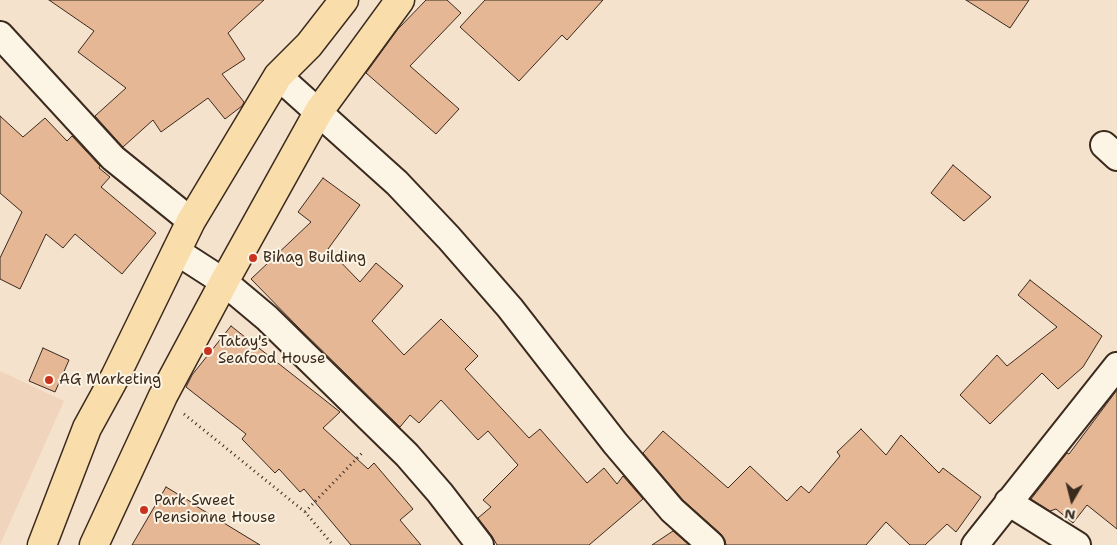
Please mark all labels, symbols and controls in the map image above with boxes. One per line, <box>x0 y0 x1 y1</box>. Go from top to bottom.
place label: Bihag Building <box>263 249 366 267</box>
marker: Bihag Building <box>247 252 259 264</box>
place label: Tatay's Seafood House <box>218 333 326 368</box>
marker: Tatay's Seafood House <box>202 345 214 357</box>
place label: AG Marketing <box>59 371 161 389</box>
marker: AG Marketing <box>43 374 55 386</box>
north arrow <box>1047 475 1097 525</box>
place label: Park Sweet Pensionne House <box>154 492 276 527</box>
marker: Park Sweet Pensionne House <box>138 504 150 516</box>
text: N <box>1063 505 1077 525</box>

